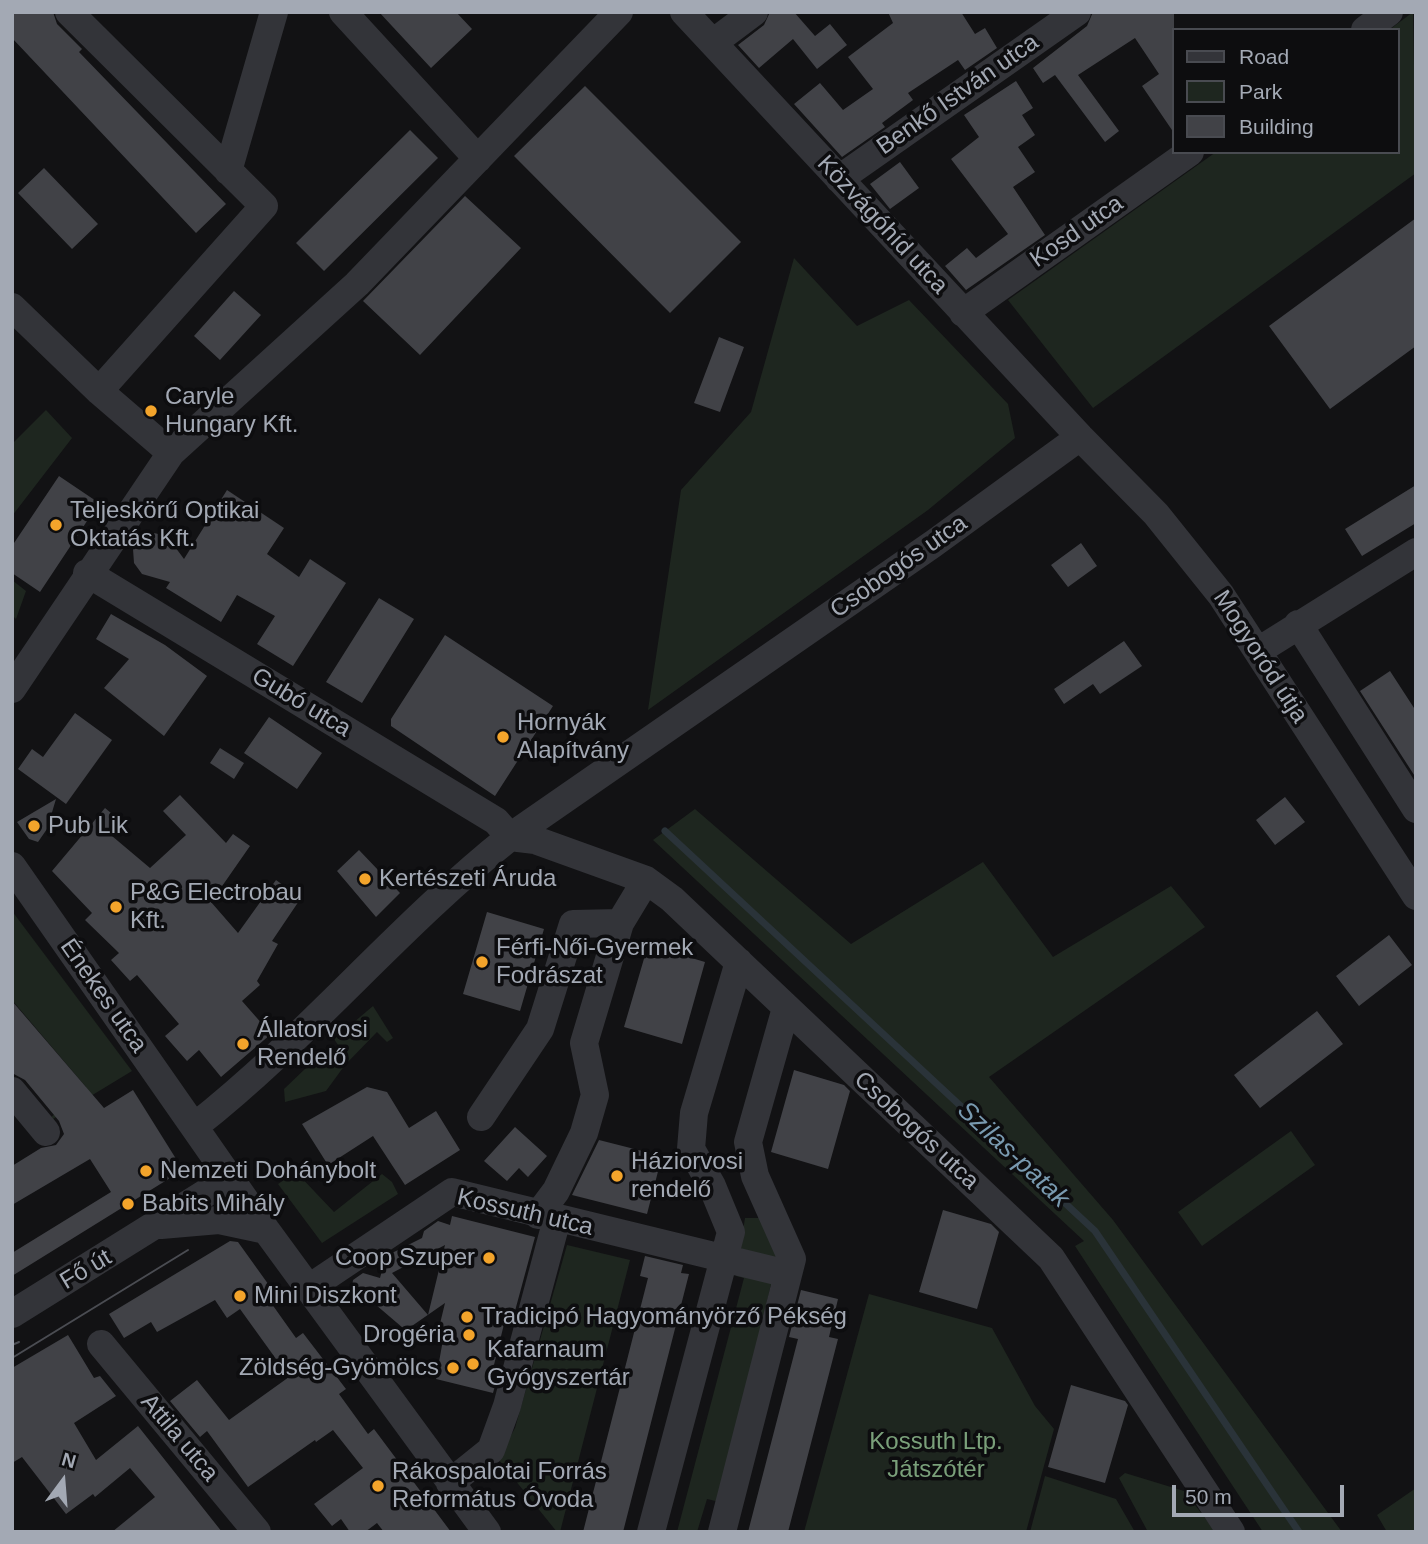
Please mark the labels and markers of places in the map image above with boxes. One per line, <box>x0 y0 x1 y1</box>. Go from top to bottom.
place label: Caryle Hungary Kft. <box>165 383 298 439</box>
marker: Caryle Hungary Kft. <box>143 403 159 419</box>
place label: Teljeskörű Optikai Oktatás Kft. <box>70 497 259 553</box>
marker: Teljeskörű Optikai Oktatás Kft. <box>48 517 64 533</box>
place label: Hornyák Alapítvány <box>517 709 629 765</box>
marker: Hornyák Alapítvány <box>495 729 511 745</box>
place label: Pub Lik <box>48 812 128 840</box>
marker: Pub Lik <box>26 818 42 834</box>
place label: Kertészeti Áruda <box>379 865 556 893</box>
marker: Kertészeti Áruda <box>357 871 373 887</box>
place label: P&G Electrobau Kft. <box>130 879 302 935</box>
marker: P&G Electrobau Kft. <box>108 899 124 915</box>
place label: Férfi-Női-Gyermek Fodrászat <box>496 934 693 990</box>
marker: Férfi-Női-Gyermek Fodrászat <box>474 954 490 970</box>
place label: Állatorvosi Rendelő <box>257 1016 368 1072</box>
marker: Állatorvosi Rendelő <box>235 1036 251 1052</box>
place label: Háziorvosi rendelő <box>631 1148 743 1204</box>
place label: Nemzeti Dohánybolt <box>160 1157 376 1185</box>
marker: Nemzeti Dohánybolt <box>138 1163 154 1179</box>
marker: Háziorvosi rendelő <box>609 1168 625 1184</box>
place label: Babits Mihály <box>142 1190 285 1218</box>
marker: Babits Mihály <box>120 1196 136 1212</box>
place label: Coop Szuper <box>335 1244 475 1272</box>
marker: Coop Szuper <box>481 1250 497 1266</box>
place label: Mini Diszkont <box>254 1282 397 1310</box>
marker: Mini Diszkont <box>232 1288 248 1304</box>
place label: Tradicipó Hagyományörző Pékség <box>481 1303 847 1331</box>
marker: Tradicipó Hagyományörző Pékség <box>459 1309 475 1325</box>
place label: Drogéria <box>363 1321 455 1349</box>
marker: Drogéria <box>461 1327 477 1343</box>
place label: Kafarnaum Gyógyszertár <box>487 1336 630 1392</box>
place label: Zöldség-Gyömölcs <box>239 1354 439 1382</box>
marker: Kafarnaum Gyógyszertár <box>465 1356 481 1372</box>
marker: Zöldség-Gyömölcs <box>445 1360 461 1376</box>
place label: Rákospalotai Forrás Református Óvoda <box>392 1458 607 1514</box>
marker: Rákospalotai Forrás Református Óvoda <box>370 1478 386 1494</box>

